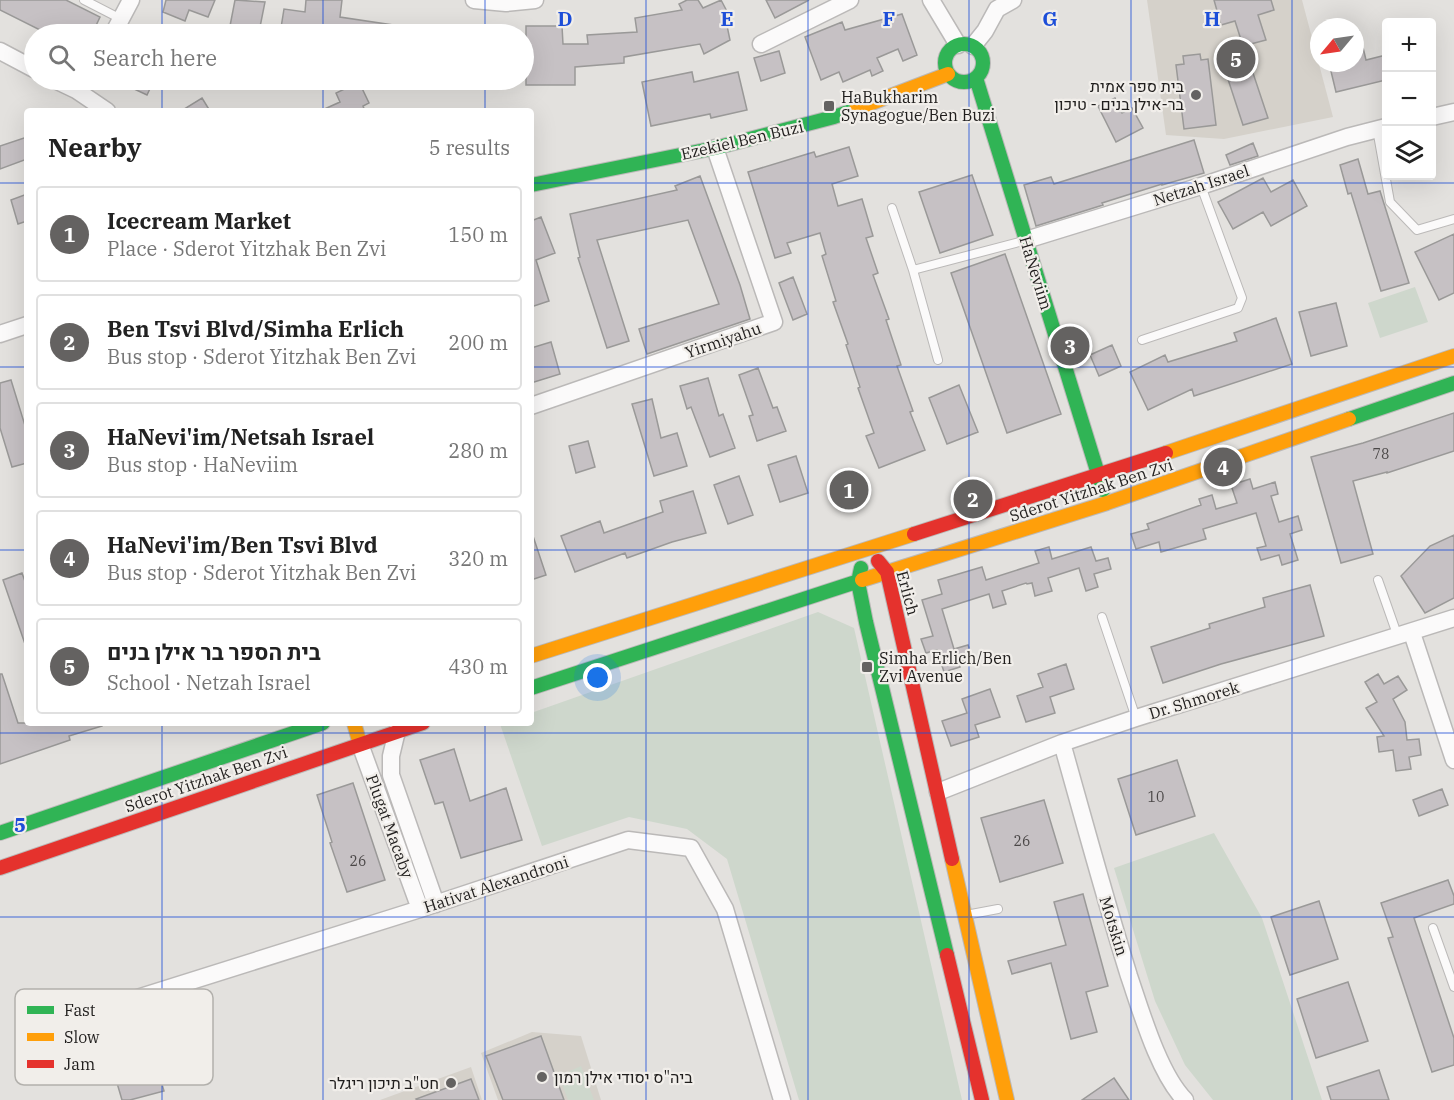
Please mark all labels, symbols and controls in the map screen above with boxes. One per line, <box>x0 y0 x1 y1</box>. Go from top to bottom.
text: D <box>557 5 573 32</box>
text: E <box>720 5 734 32</box>
text: F <box>883 5 895 32</box>
text: G <box>1042 5 1058 32</box>
text: H <box>1204 5 1220 32</box>
north arrow <box>1310 18 1364 72</box>
map controls <box>1382 18 1436 180</box>
button: + <box>1382 18 1436 72</box>
search box <box>24 24 534 90</box>
pin: 5 <box>1216 36 1256 82</box>
icon: search <box>45 41 78 74</box>
text: Search here <box>93 43 217 72</box>
button: − <box>1382 72 1436 126</box>
place label: בית ספר אמית בר-אילן בנים - טיכון <box>1054 76 1185 114</box>
place label: HaBukharim Synagogue/Ben Buzi <box>841 87 995 125</box>
marker: בית ספר אמית בר-אילן בנים - טיכון <box>1189 88 1203 102</box>
marker: HaBukharim Synagogue/Ben Buzi <box>822 99 836 113</box>
street label: Ezekiel Ben Buzi <box>679 116 805 164</box>
button: layers <box>1382 126 1436 180</box>
text: Nearby <box>48 130 142 164</box>
text: 5 results <box>429 134 510 161</box>
street label: Netzah Israel <box>1150 160 1252 210</box>
text: Icecream Market <box>107 206 291 235</box>
text: 1 <box>64 221 76 248</box>
text: 150 m <box>448 221 508 248</box>
street label: HaNeviim <box>1015 234 1057 312</box>
text: Place · Sderot Yitzhak Ben Zvi <box>107 235 386 262</box>
text: Ben Tsvi Blvd/Simha Erlich <box>107 314 404 343</box>
street label: Yirmiyahu <box>682 318 764 362</box>
pin: 3 <box>1050 324 1090 368</box>
text: 2 <box>64 329 76 356</box>
text: 200 m <box>448 329 508 356</box>
text: Bus stop · Sderot Yitzhak Ben Zvi <box>107 343 416 370</box>
text: HaNevi'im/Netsah Israel <box>107 422 374 451</box>
text: 3 <box>64 437 76 464</box>
text: 280 m <box>448 437 508 464</box>
pin: 4 <box>1204 444 1242 490</box>
house number: 78 <box>1373 445 1389 463</box>
text: Bus stop · HaNeviim <box>107 451 298 478</box>
street label: Sderot Yitzhak Ben Zvi <box>1007 454 1175 526</box>
pin: 1 <box>830 468 868 512</box>
pin: 2 <box>954 476 992 522</box>
text: HaNevi'im/Ben Tsvi Blvd <box>107 530 378 559</box>
text: 4 <box>64 545 76 572</box>
text: 320 m <box>448 545 508 572</box>
text: Bus stop · Sderot Yitzhak Ben Zvi <box>107 559 416 586</box>
street label: Erlich <box>892 568 924 618</box>
text: בית הספר בר אילן בנים <box>107 637 321 666</box>
place label: Simha Erlich/Ben Zvi Avenue <box>879 648 1012 686</box>
text: 5 <box>64 653 76 680</box>
text: 430 m <box>448 653 508 680</box>
marker: Simha Erlich/Ben Zvi Avenue <box>860 660 874 674</box>
your location <box>583 663 612 692</box>
text: School · Netzah Israel <box>107 669 311 696</box>
street label: Dr. Shmorek <box>1146 677 1242 723</box>
street label: Sderot Yitzhak Ben Zvi <box>122 742 290 816</box>
street label: Plugat Macaby <box>362 771 418 881</box>
house number: 10 <box>1148 788 1164 806</box>
text: 5 <box>14 811 26 838</box>
house number: 26 <box>1014 832 1030 850</box>
street label: Hativat Alexandroni <box>421 851 571 917</box>
house number: 26 <box>350 852 366 870</box>
street label: Motskin <box>1096 894 1132 958</box>
legend <box>15 989 213 1085</box>
text: Fast <box>64 1000 96 1020</box>
text: Slow <box>64 1027 100 1047</box>
text: Jam <box>64 1054 95 1074</box>
place label: ביה"ס יסודי אילן רמון <box>554 1067 693 1087</box>
marker: ביה"ס יסודי אילן רמון <box>535 1070 549 1084</box>
place label: חט"ב תיכון ריגלר <box>329 1073 439 1093</box>
marker: חט"ב תיכון ריגלר <box>444 1076 458 1090</box>

